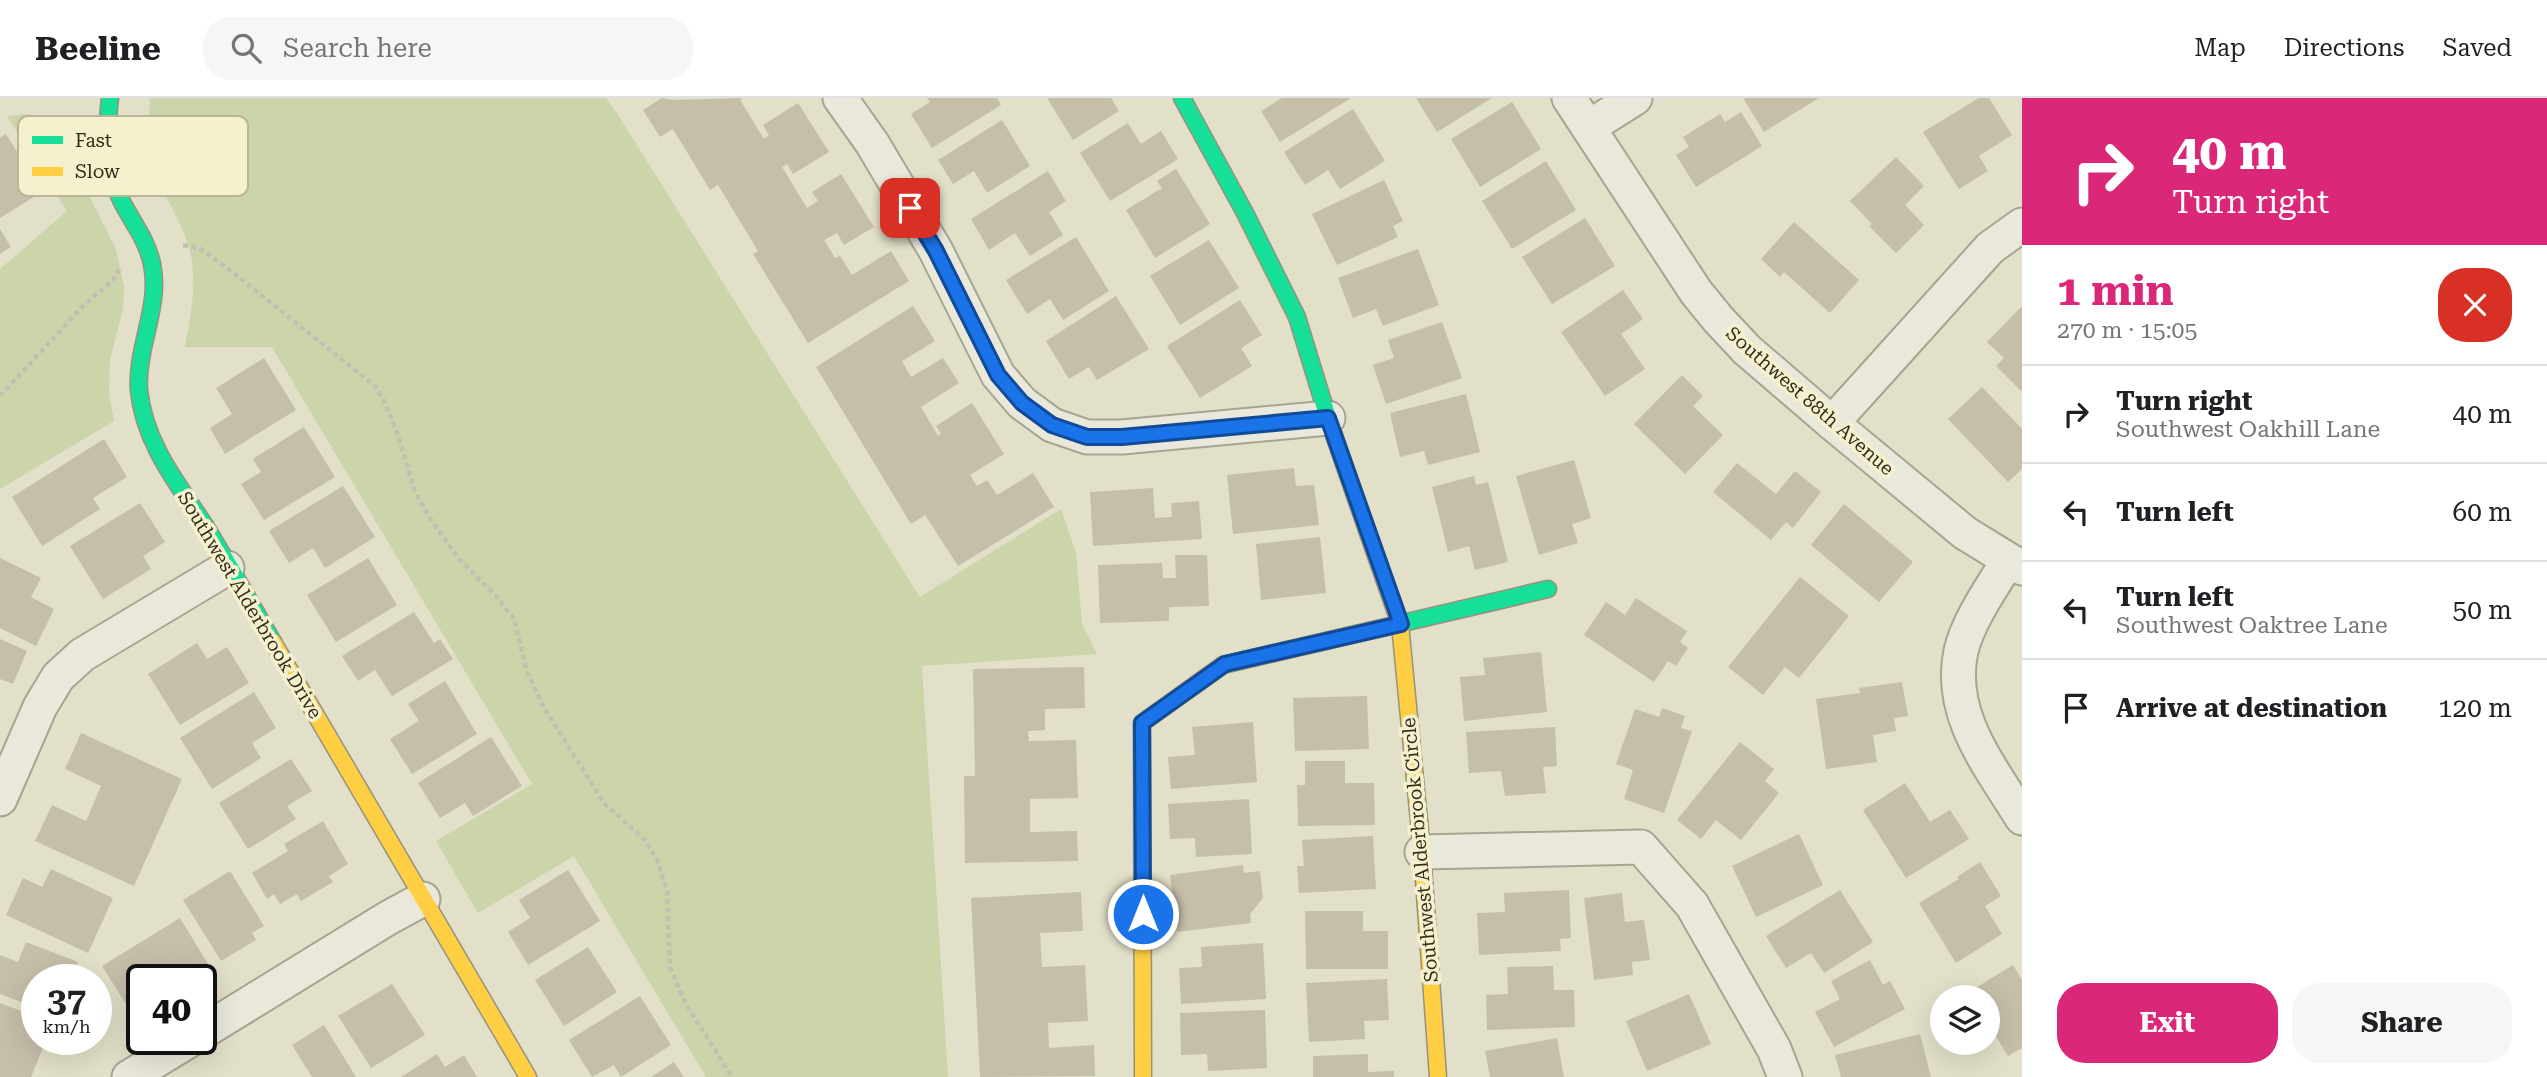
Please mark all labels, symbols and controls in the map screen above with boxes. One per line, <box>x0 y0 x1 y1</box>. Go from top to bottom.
search box <box>203 17 693 80</box>
text: Beeline <box>35 29 161 68</box>
icon: search <box>227 29 265 67</box>
text: Search here <box>283 33 432 63</box>
text: Map <box>2194 34 2246 62</box>
text: Directions <box>2284 34 2404 62</box>
text: Saved <box>2442 34 2512 62</box>
legend <box>18 116 248 196</box>
text: 40 m <box>2172 124 2287 181</box>
icon: right <box>2057 126 2148 217</box>
text: Fast <box>75 129 112 152</box>
text: Slow <box>75 160 120 183</box>
pin <box>880 178 940 238</box>
text: Turn right <box>2172 183 2329 221</box>
icon: arrive <box>891 189 929 227</box>
text: 1 min <box>2057 266 2174 315</box>
button: close <box>2438 268 2512 342</box>
text: 270 m · 15:05 <box>2057 317 2197 344</box>
street label: Southwest 88th Avenue <box>1721 322 1899 480</box>
text: Turn right <box>2116 386 2252 416</box>
icon: right <box>2057 395 2095 433</box>
text: 40 m <box>2453 399 2512 429</box>
text: Southwest Oakhill Lane <box>2116 416 2380 443</box>
street label: Southwest Alderbrook Drive <box>173 487 327 723</box>
icon: left <box>2057 493 2095 531</box>
text: Turn left <box>2116 497 2234 527</box>
text: 60 m <box>2453 497 2512 527</box>
text: Turn left <box>2116 582 2234 612</box>
icon: left <box>2057 591 2095 629</box>
text: 50 m <box>2453 595 2512 625</box>
text: Southwest Oaktree Lane <box>2116 612 2388 639</box>
icon: arrive <box>2057 689 2095 727</box>
text: Arrive at destination <box>2116 693 2387 723</box>
text: 120 m <box>2438 693 2512 723</box>
street label: Southwest Alderbrook Circle <box>1397 717 1443 983</box>
position arrow <box>1106 877 1180 951</box>
speed limit sign: 40 <box>126 964 217 1055</box>
text: 37 <box>47 980 86 1021</box>
button: Exit <box>2057 983 2278 1063</box>
button: Share <box>2292 983 2512 1063</box>
map controls <box>1930 985 2000 1055</box>
button: layers <box>1930 985 2000 1055</box>
text: km/h <box>42 1016 91 1037</box>

